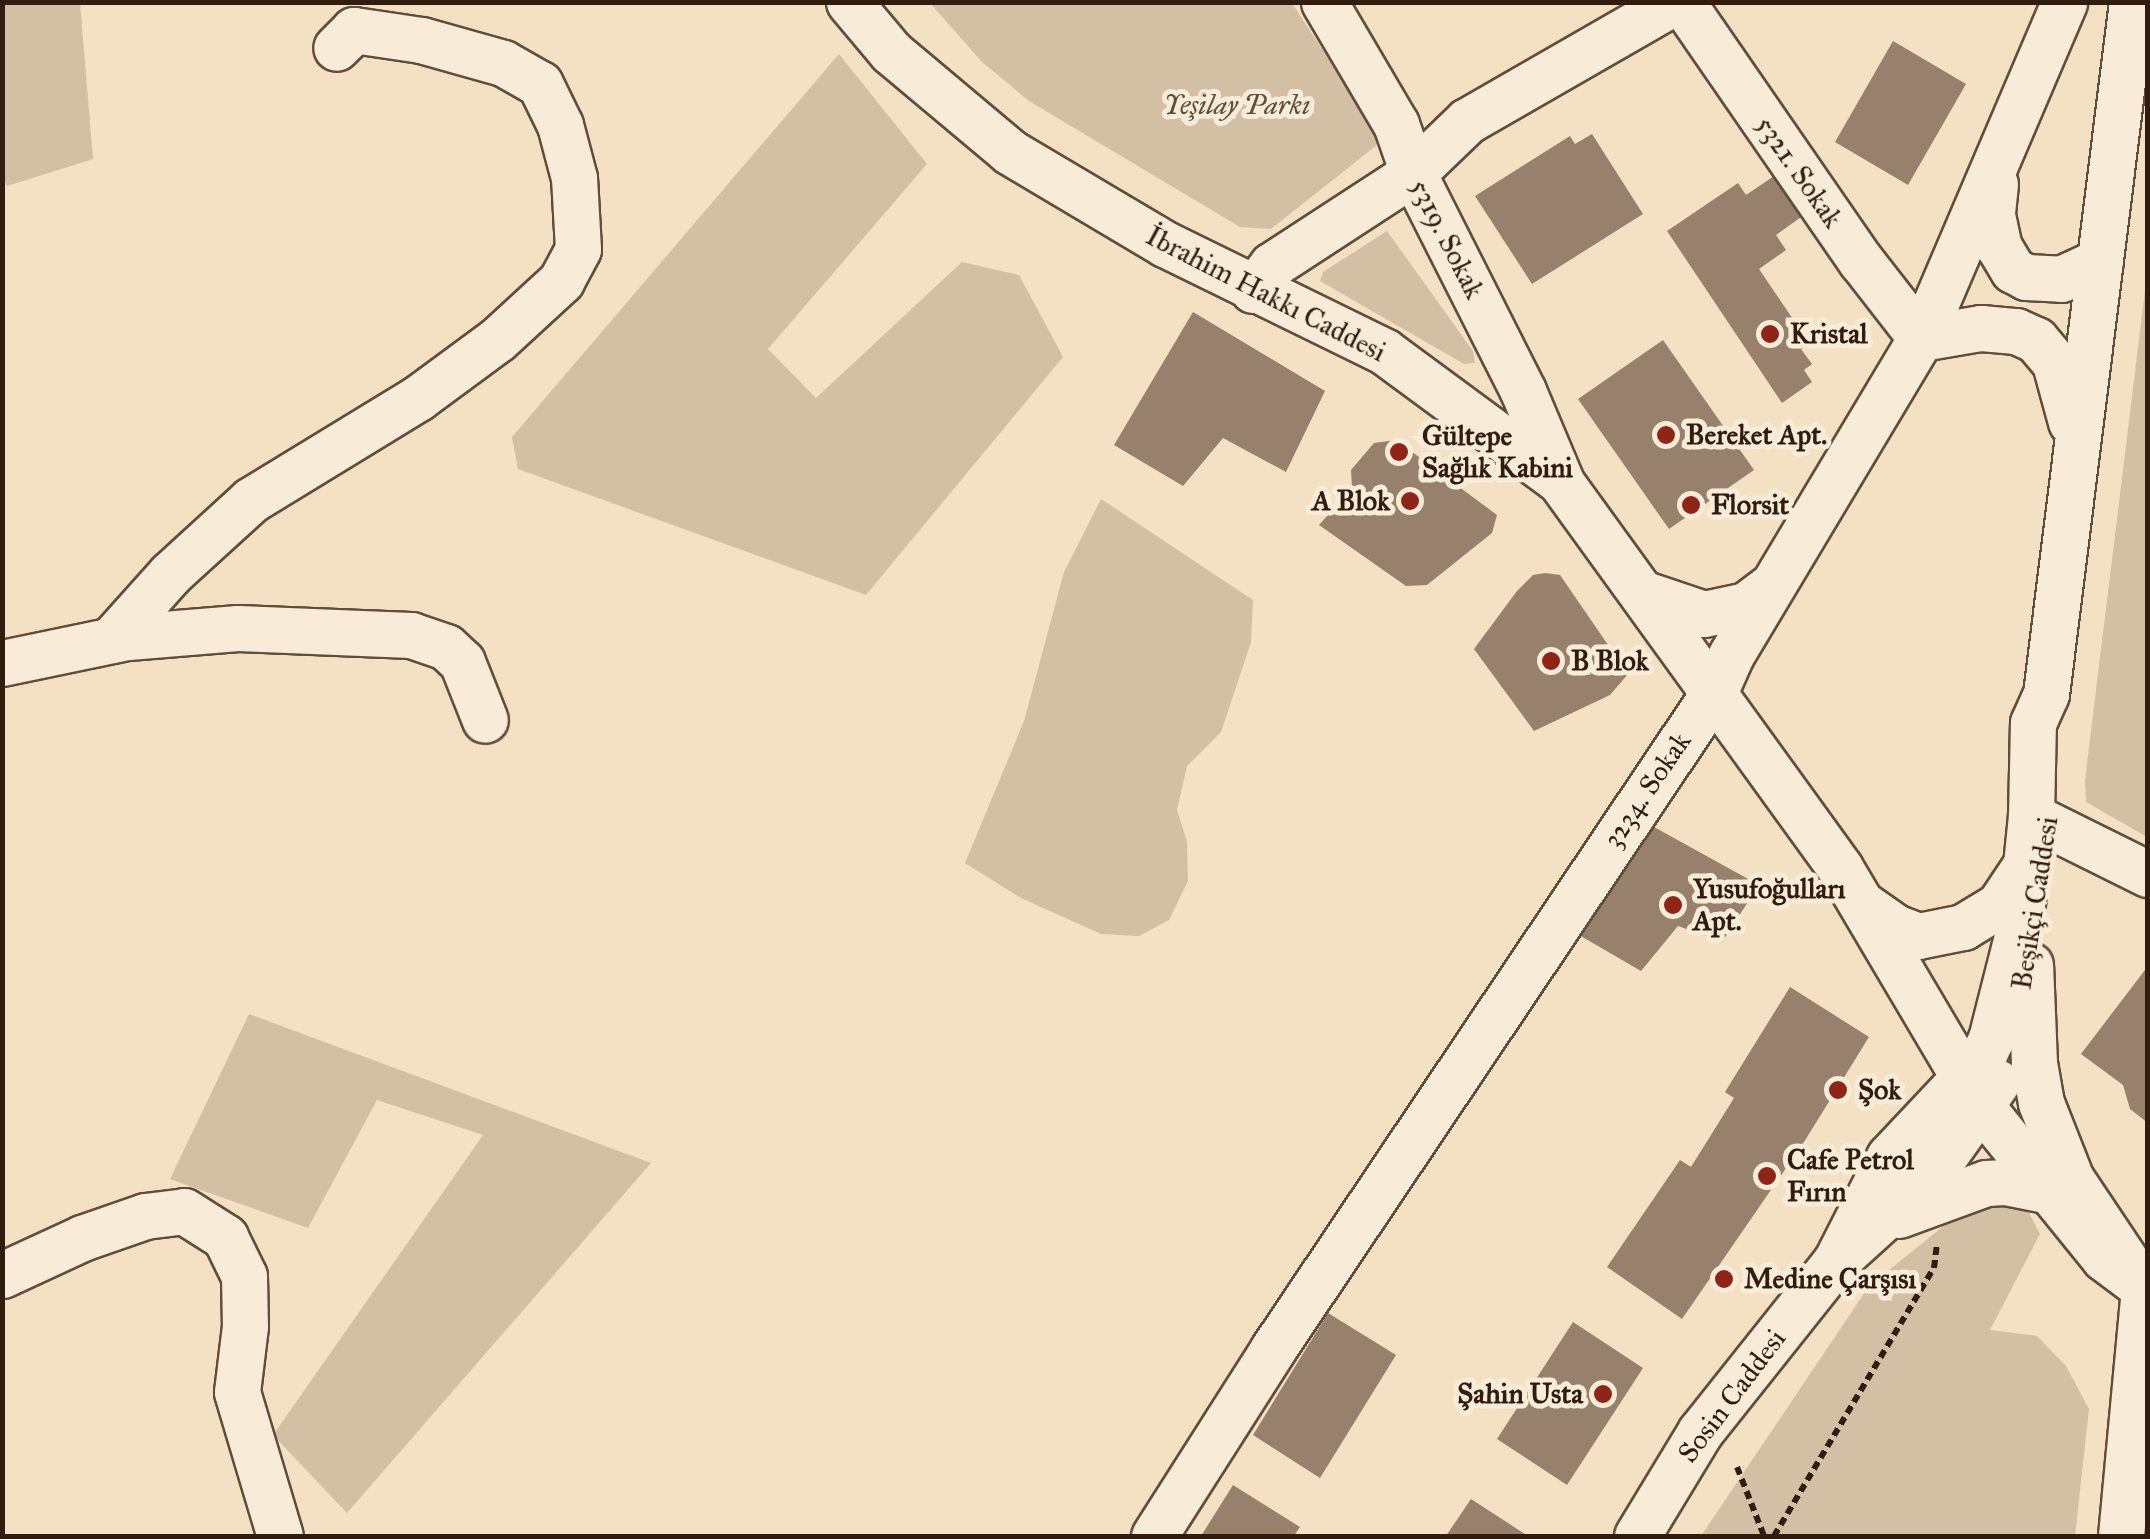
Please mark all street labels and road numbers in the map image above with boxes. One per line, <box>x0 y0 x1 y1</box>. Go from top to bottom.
street label: 5321. Sokak <box>1748 110 1850 234</box>
street label: 5319. Sokak <box>1403 173 1491 305</box>
street label: İbrahim Hakkı Caddesi <box>1140 219 1392 369</box>
street label: 3234. Sokak <box>1596 726 1698 854</box>
street label: Beşikçi Caddesi <box>2005 814 2065 992</box>
street label: Sosin Caddesi <box>1671 1323 1793 1469</box>

